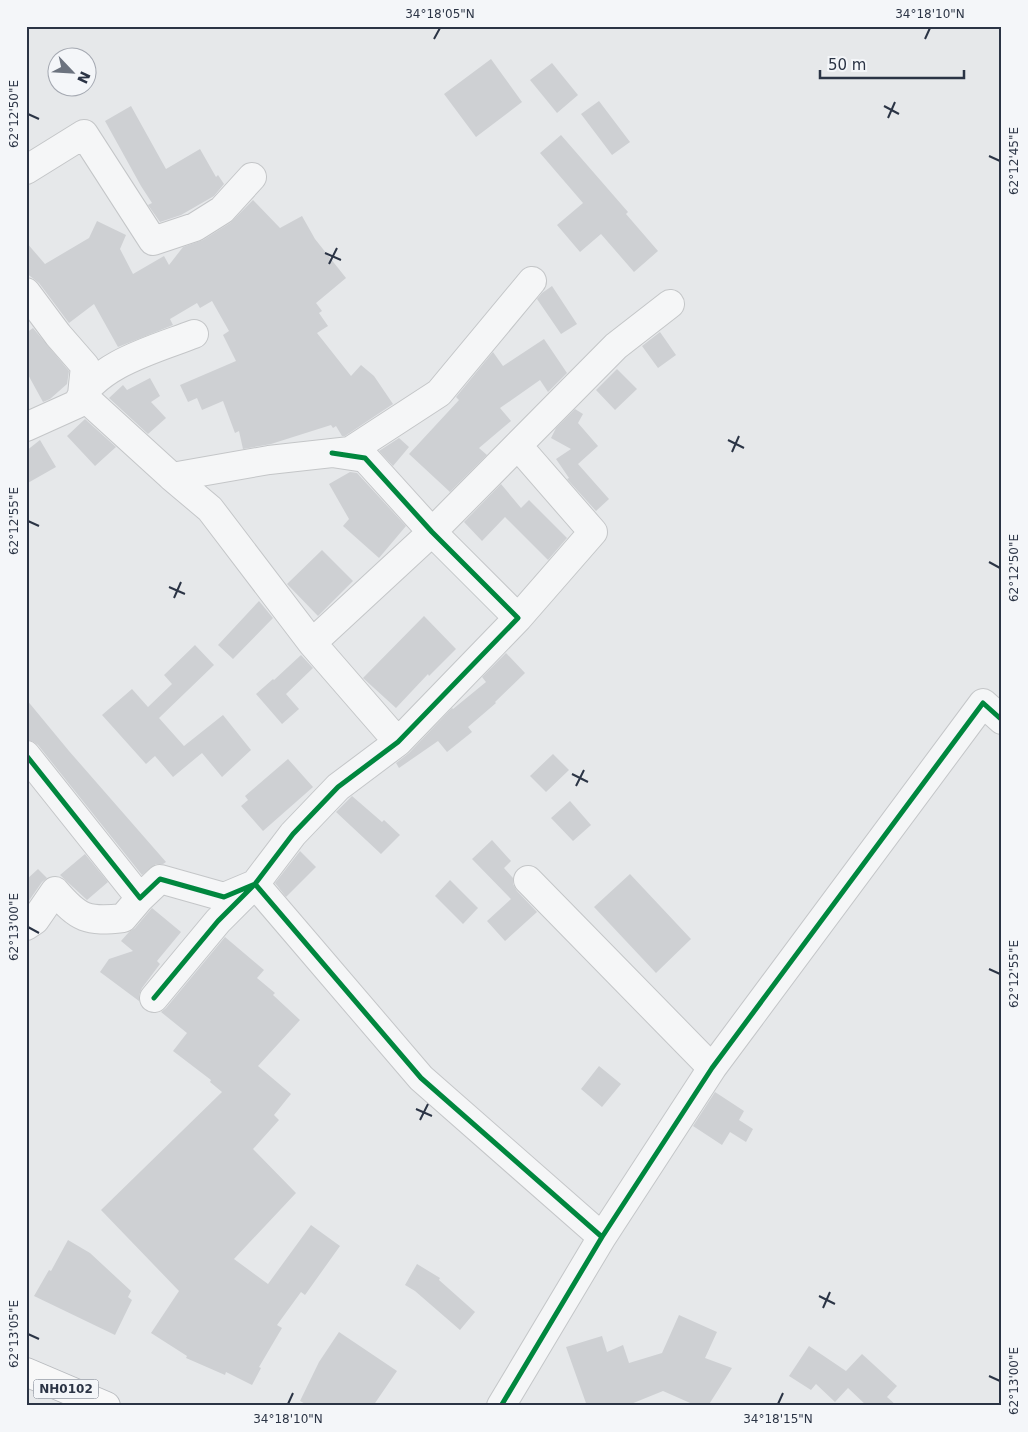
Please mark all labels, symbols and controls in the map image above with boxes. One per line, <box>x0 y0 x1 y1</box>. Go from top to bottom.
text: 34°18'05"N <box>405 7 475 21</box>
text: 34°18'10"N <box>895 7 965 21</box>
north arrow <box>48 48 98 98</box>
scale bar <box>820 48 964 80</box>
text: 50 m <box>828 56 866 74</box>
text: N <box>74 69 94 86</box>
text: 62°12'50"E <box>7 80 21 148</box>
text: 62°12'45"E <box>1007 127 1021 195</box>
text: 62°12'55"E <box>7 487 21 555</box>
text: 62°12'50"E <box>1007 534 1021 602</box>
text: 62°13'00"E <box>7 893 21 961</box>
text: 62°12'55"E <box>1007 940 1021 1008</box>
text: 62°13'05"E <box>7 1300 21 1368</box>
text: 62°13'00"E <box>1007 1347 1021 1415</box>
road number: NH0102 <box>34 1380 98 1398</box>
text: 34°18'10"N <box>253 1412 323 1426</box>
text: 34°18'15"N <box>743 1412 813 1426</box>

